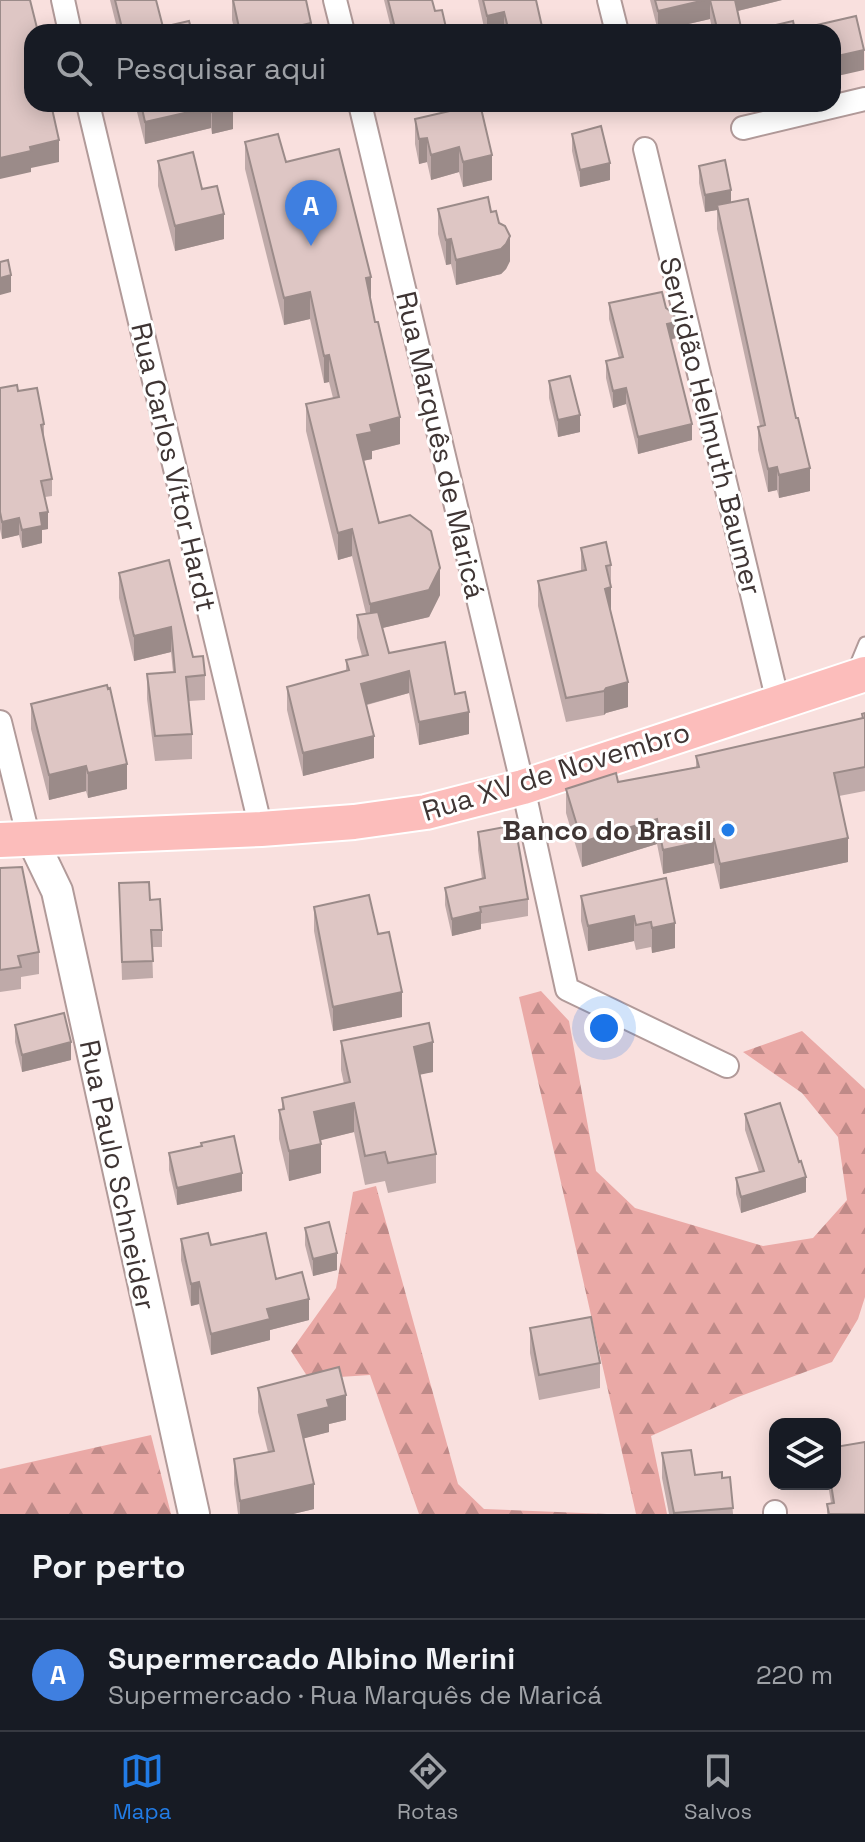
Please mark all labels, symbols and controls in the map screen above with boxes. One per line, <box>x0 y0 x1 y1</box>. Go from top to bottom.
search box <box>24 24 841 112</box>
icon: search <box>52 46 96 90</box>
text: Pesquisar aqui <box>116 49 326 88</box>
pin: A <box>285 180 337 246</box>
street label: Servidão Helmuth Baumer <box>652 253 770 599</box>
street label: Rua Marquês de Maricá <box>388 288 494 602</box>
street label: Rua Carlos Vítor Hardt <box>123 319 225 615</box>
street label: Rua XV de Novembro <box>418 713 694 829</box>
place label: Banco do Brasil <box>502 812 712 848</box>
marker: Banco do Brasil <box>719 821 737 839</box>
your location <box>584 1008 624 1048</box>
street label: Rua Paulo Schneider <box>72 1036 164 1314</box>
map controls <box>769 1418 841 1490</box>
button: layers <box>769 1418 841 1490</box>
text: Por perto <box>32 1545 186 1588</box>
text: Supermercado Albino Merini <box>108 1639 515 1678</box>
text: A <box>50 1658 66 1692</box>
text: 220 m <box>756 1658 833 1692</box>
text: Supermercado · Rua Marquês de Maricá <box>108 1678 602 1712</box>
tab: Mapa <box>113 1749 171 1825</box>
tab: Rotas <box>397 1749 458 1825</box>
tab: Salvos <box>684 1749 752 1825</box>

